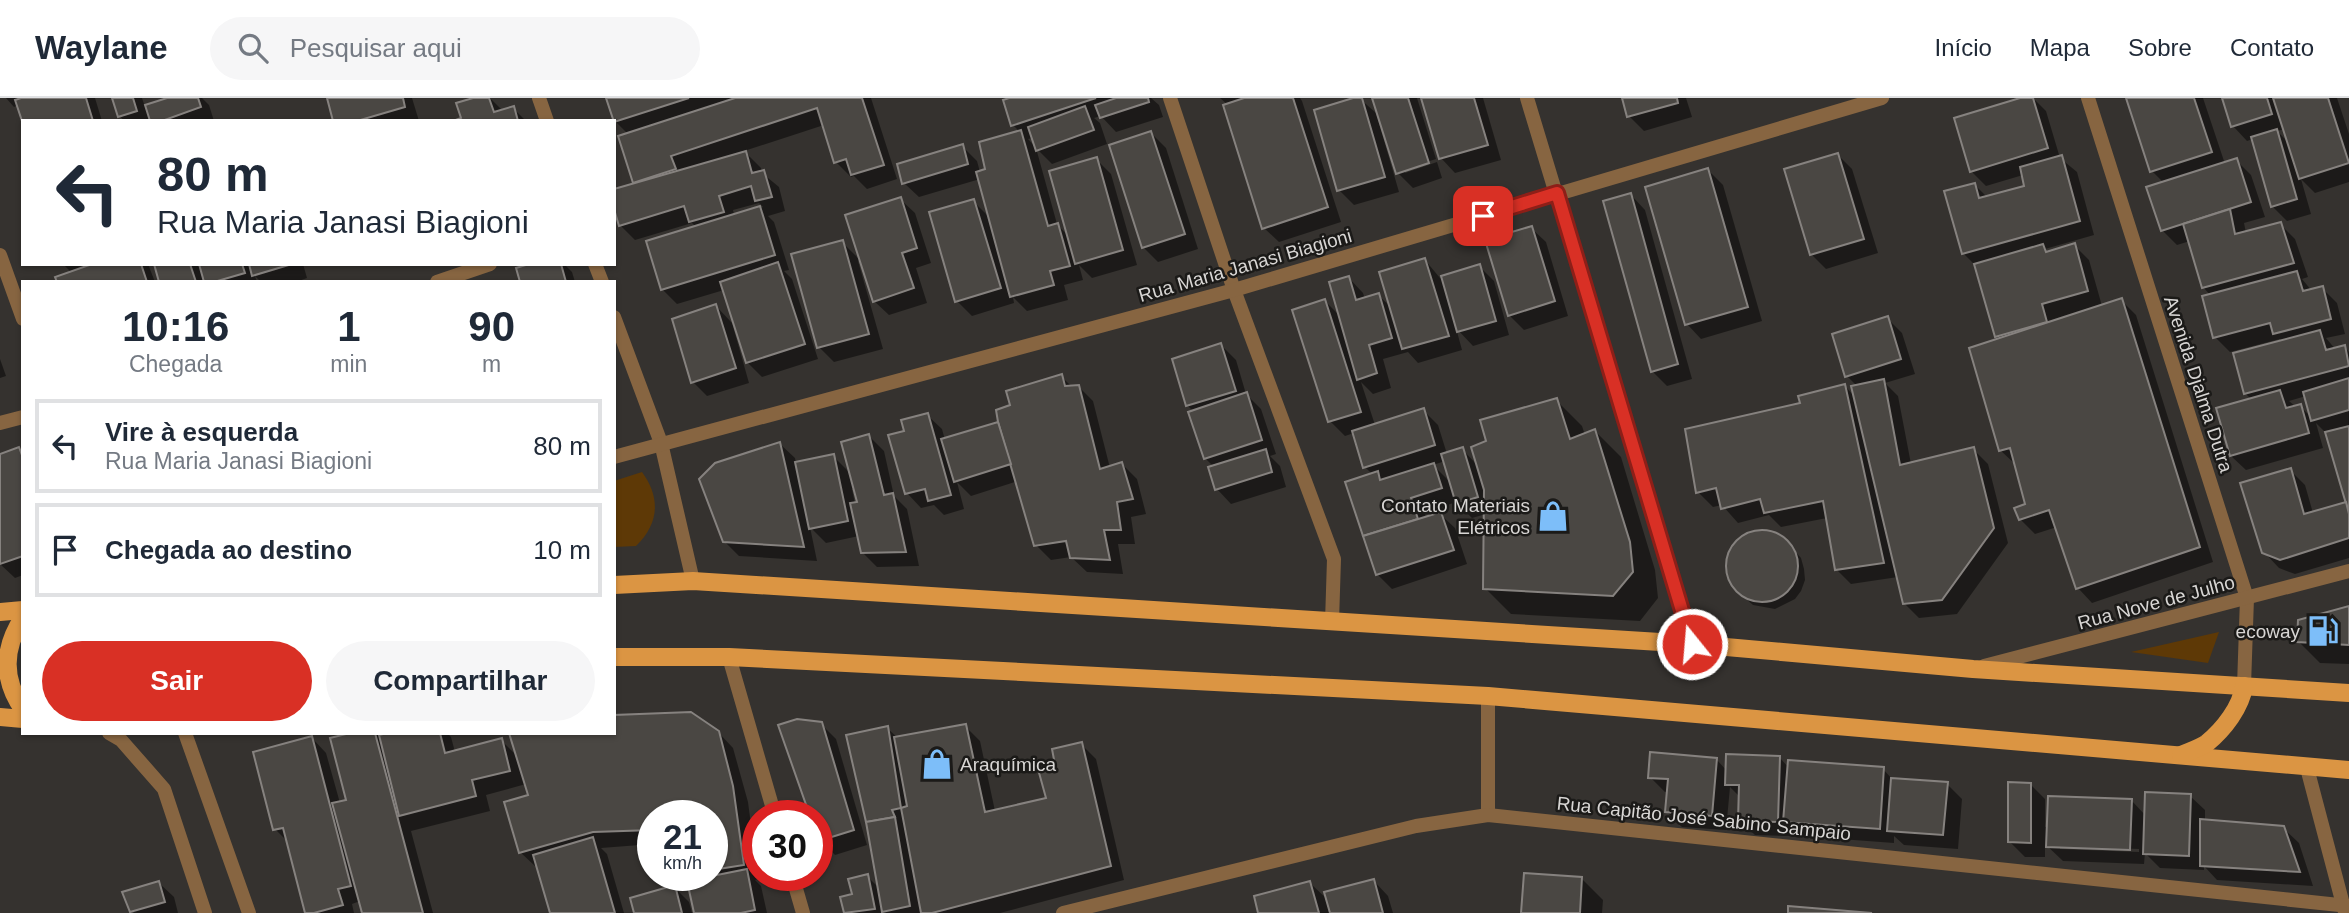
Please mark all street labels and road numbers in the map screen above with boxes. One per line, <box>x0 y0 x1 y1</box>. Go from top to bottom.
street label: Rua Maria Janasi Biagioni <box>1136 225 1354 306</box>
street label: Avenida Djalma Dutra <box>2160 293 2237 476</box>
street label: Rua Nove de Julho <box>2075 571 2237 634</box>
street label: Rua Capitão José Sabino Sampaio <box>1556 793 1852 844</box>

